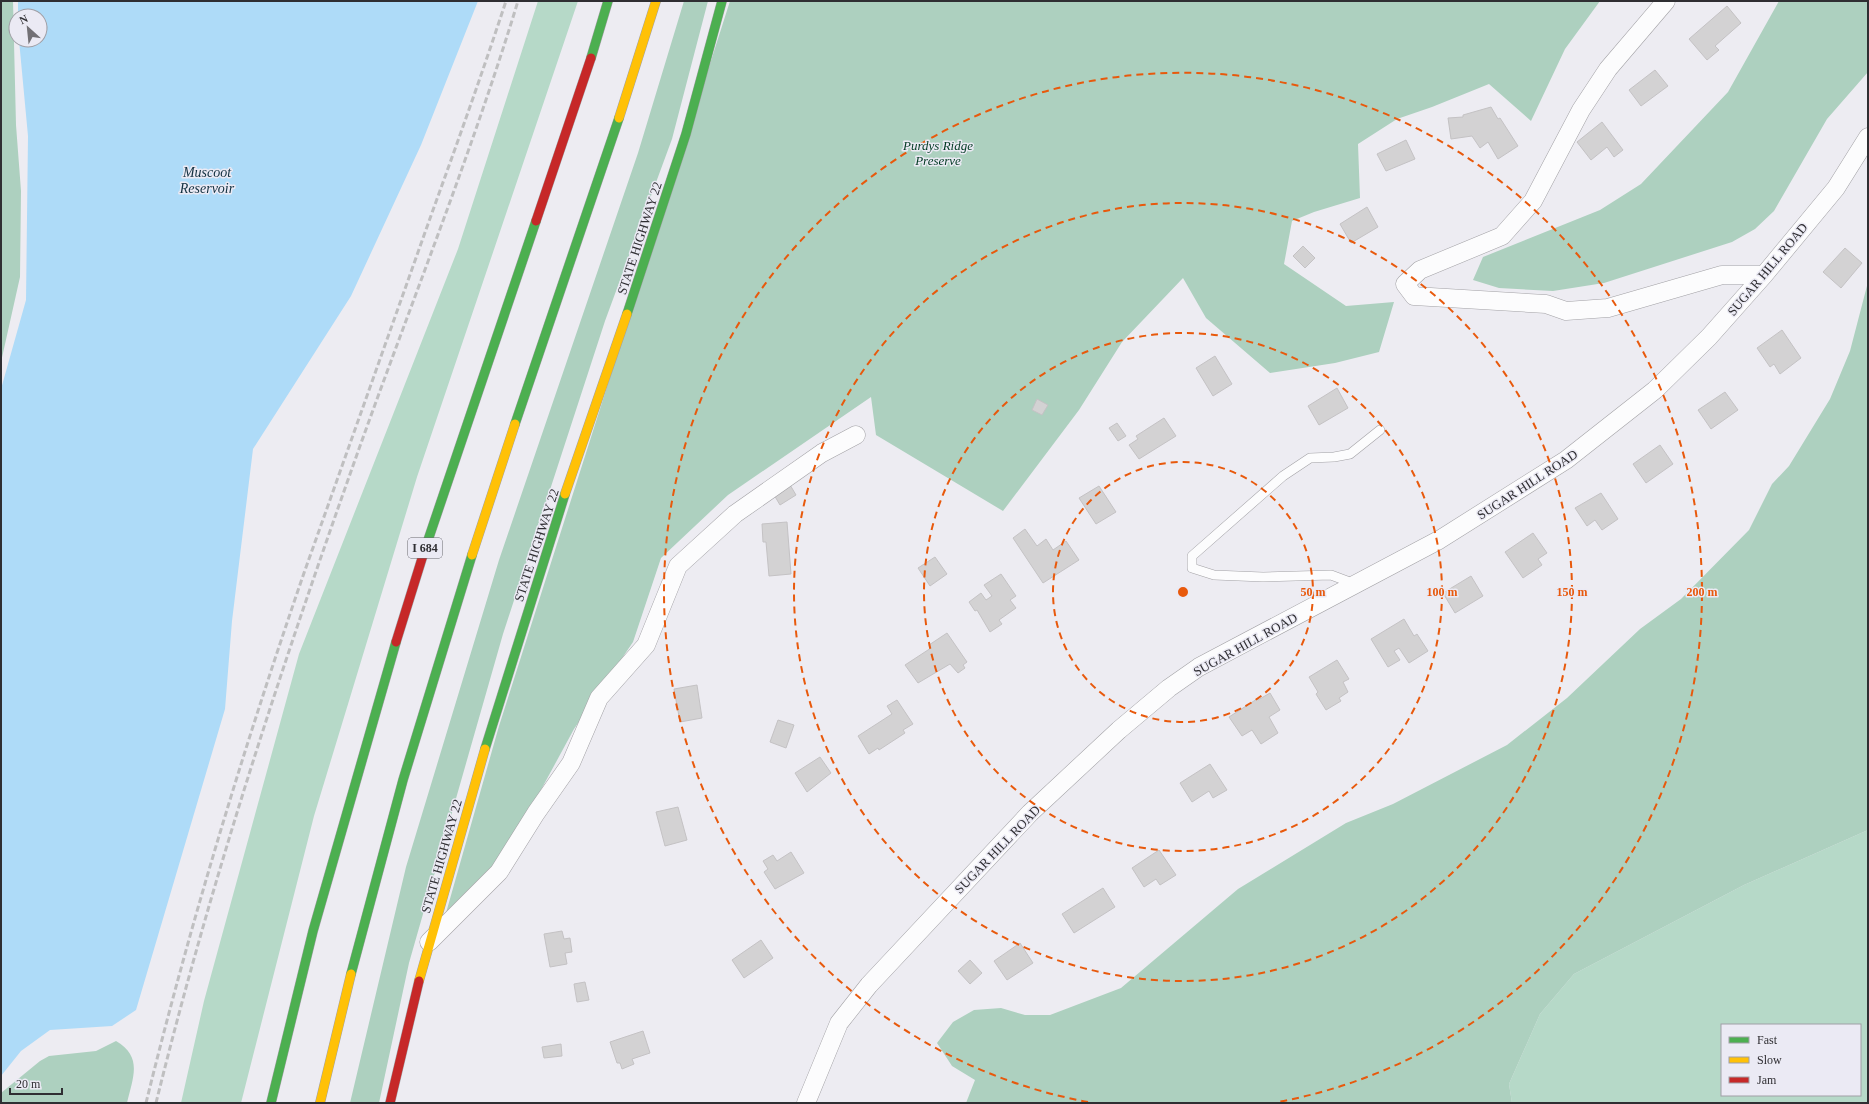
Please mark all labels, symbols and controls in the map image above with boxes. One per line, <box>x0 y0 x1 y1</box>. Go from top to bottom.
north arrow <box>8 8 48 48</box>
text: N <box>17 12 30 26</box>
park label: Purdys Ridge Preserve <box>902 138 973 168</box>
water label: Muscoot Reservoir <box>179 165 235 196</box>
street label: STATE HIGHWAY 22 <box>614 180 665 297</box>
street label: SUGAR HILL ROAD <box>1724 220 1811 319</box>
street label: SUGAR HILL ROAD <box>1474 446 1580 522</box>
street label: STATE HIGHWAY 22 <box>511 487 562 604</box>
road number: I 684 <box>408 538 442 558</box>
centre of rings <box>1176 585 1190 599</box>
text: 50 m <box>1301 585 1326 599</box>
text: 100 m <box>1427 585 1458 599</box>
text: 150 m <box>1557 585 1588 599</box>
text: 200 m <box>1687 585 1718 599</box>
street label: SUGAR HILL ROAD <box>1191 610 1300 679</box>
street label: STATE HIGHWAY 22 <box>418 797 465 915</box>
street label: SUGAR HILL ROAD <box>951 802 1043 896</box>
legend <box>1721 1024 1861 1096</box>
text: Fast <box>1757 1033 1778 1047</box>
text: Slow <box>1757 1053 1782 1067</box>
scale bar <box>10 1070 62 1096</box>
text: Jam <box>1757 1073 1777 1087</box>
text: 20 m <box>16 1077 41 1091</box>

